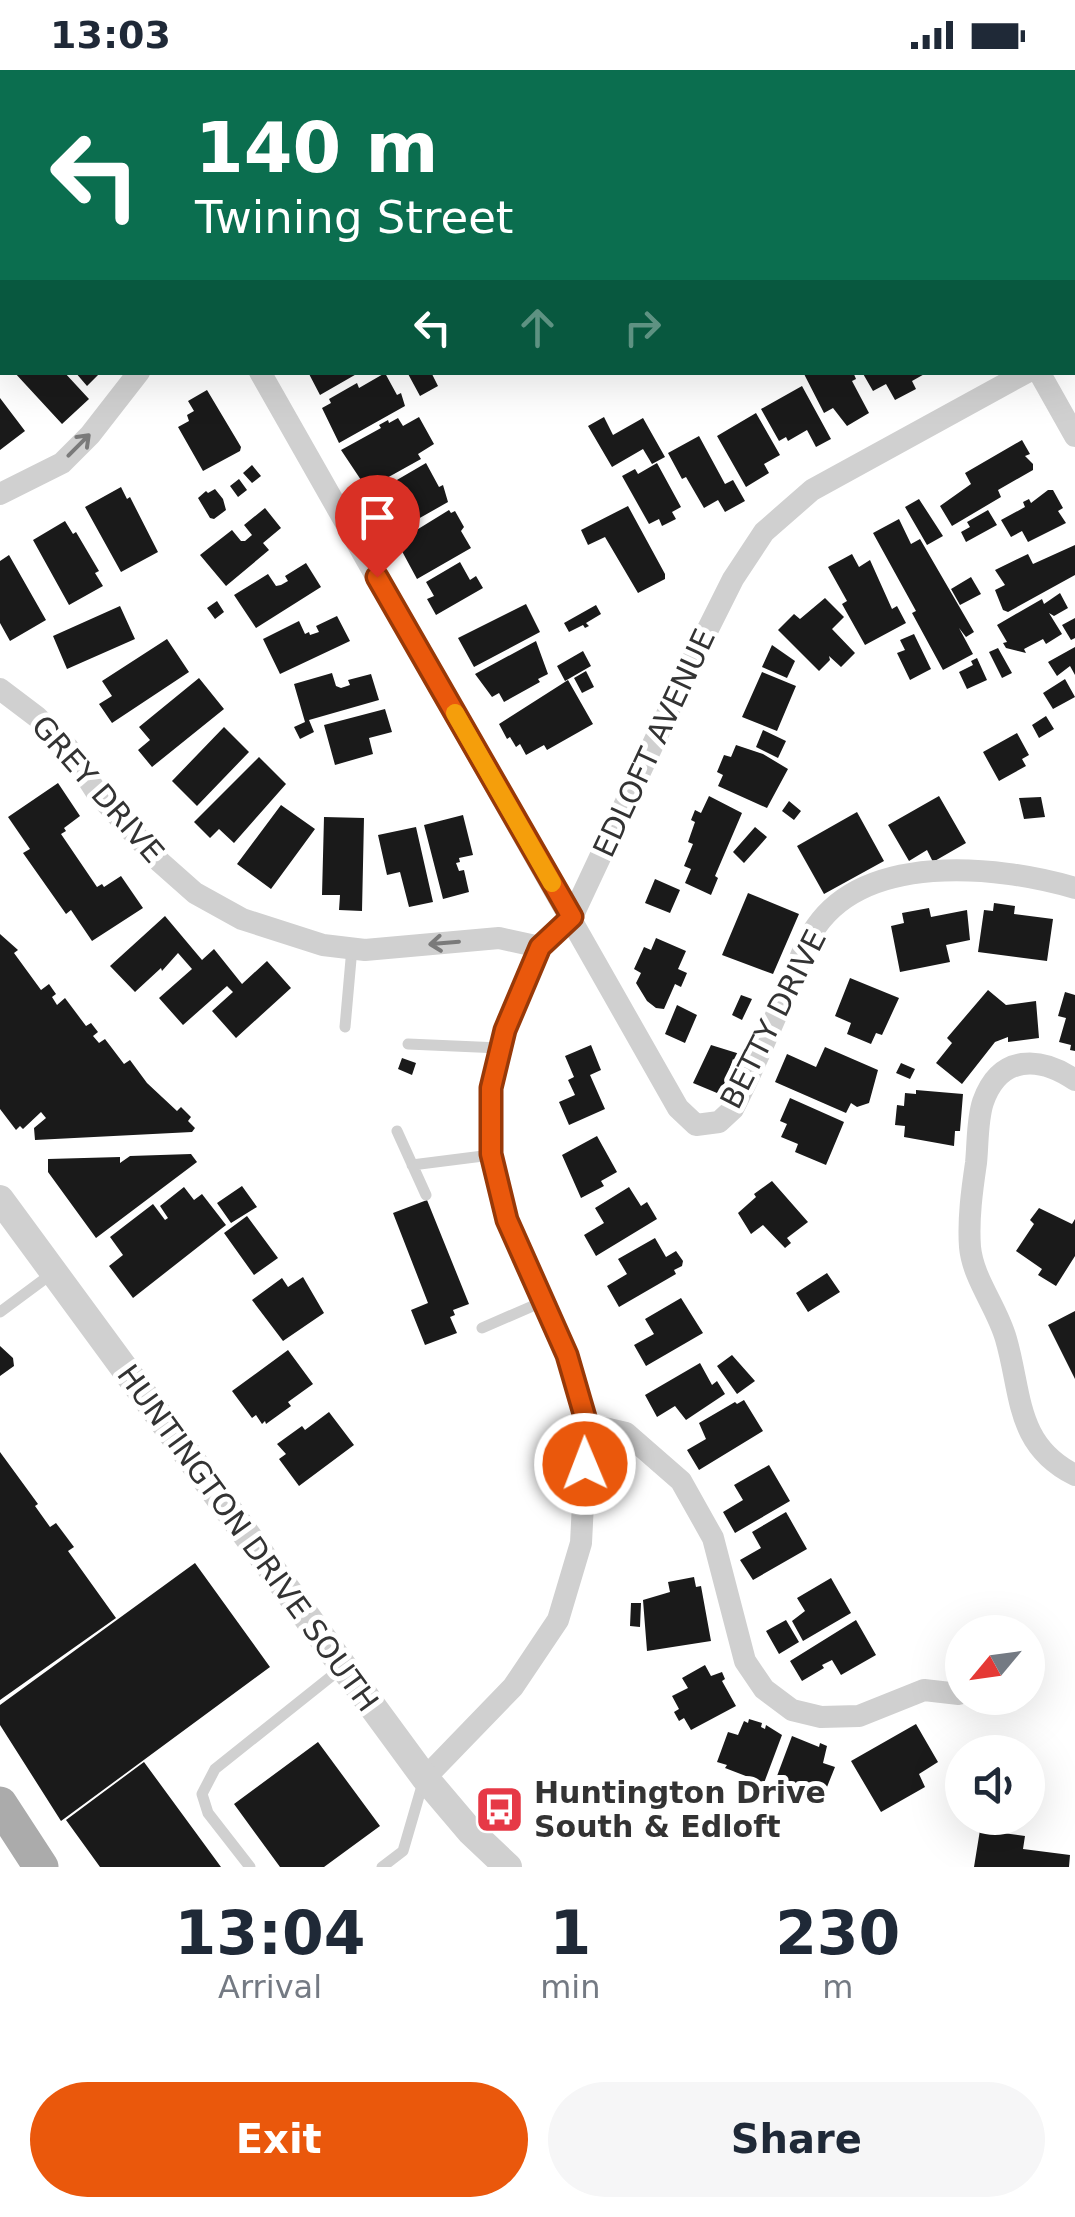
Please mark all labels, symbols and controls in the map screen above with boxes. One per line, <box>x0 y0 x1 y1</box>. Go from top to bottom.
text: 13:03 <box>50 13 171 57</box>
text: 140 m <box>195 107 438 189</box>
icon: left <box>30 110 160 240</box>
text: Twining Street <box>195 191 514 244</box>
icon: left <box>405 300 460 355</box>
icon: ahead <box>510 300 565 355</box>
icon: right <box>615 300 670 355</box>
one-way arrow <box>67 434 91 458</box>
pin <box>335 475 420 578</box>
icon: arrive <box>350 490 405 545</box>
street label: EDLOFT AVENUE <box>586 624 722 862</box>
street label: GREY DRIVE <box>25 708 171 870</box>
street label: BETTY DRIVE <box>713 924 833 1114</box>
one-way arrow <box>428 933 461 952</box>
street label: HUNTINGTON DRIVE SOUTH <box>110 1358 386 1718</box>
position arrow <box>533 1412 637 1516</box>
north arrow <box>945 1615 1045 1715</box>
map controls <box>945 1615 1045 1835</box>
button: sound <box>945 1735 1045 1835</box>
place label: Huntington Drive South & Edloft <box>534 1775 826 1844</box>
bus stop icon: Huntington Drive South & Edloft <box>473 1783 525 1835</box>
text: 13:04 <box>175 1898 366 1968</box>
text: 1 <box>549 1898 591 1968</box>
text: 230 <box>775 1898 900 1968</box>
text: Arrival <box>218 1968 322 2006</box>
text: min <box>540 1968 601 2006</box>
text: m <box>822 1968 853 2006</box>
button: Exit <box>30 2082 528 2197</box>
button: Share <box>548 2082 1045 2197</box>

